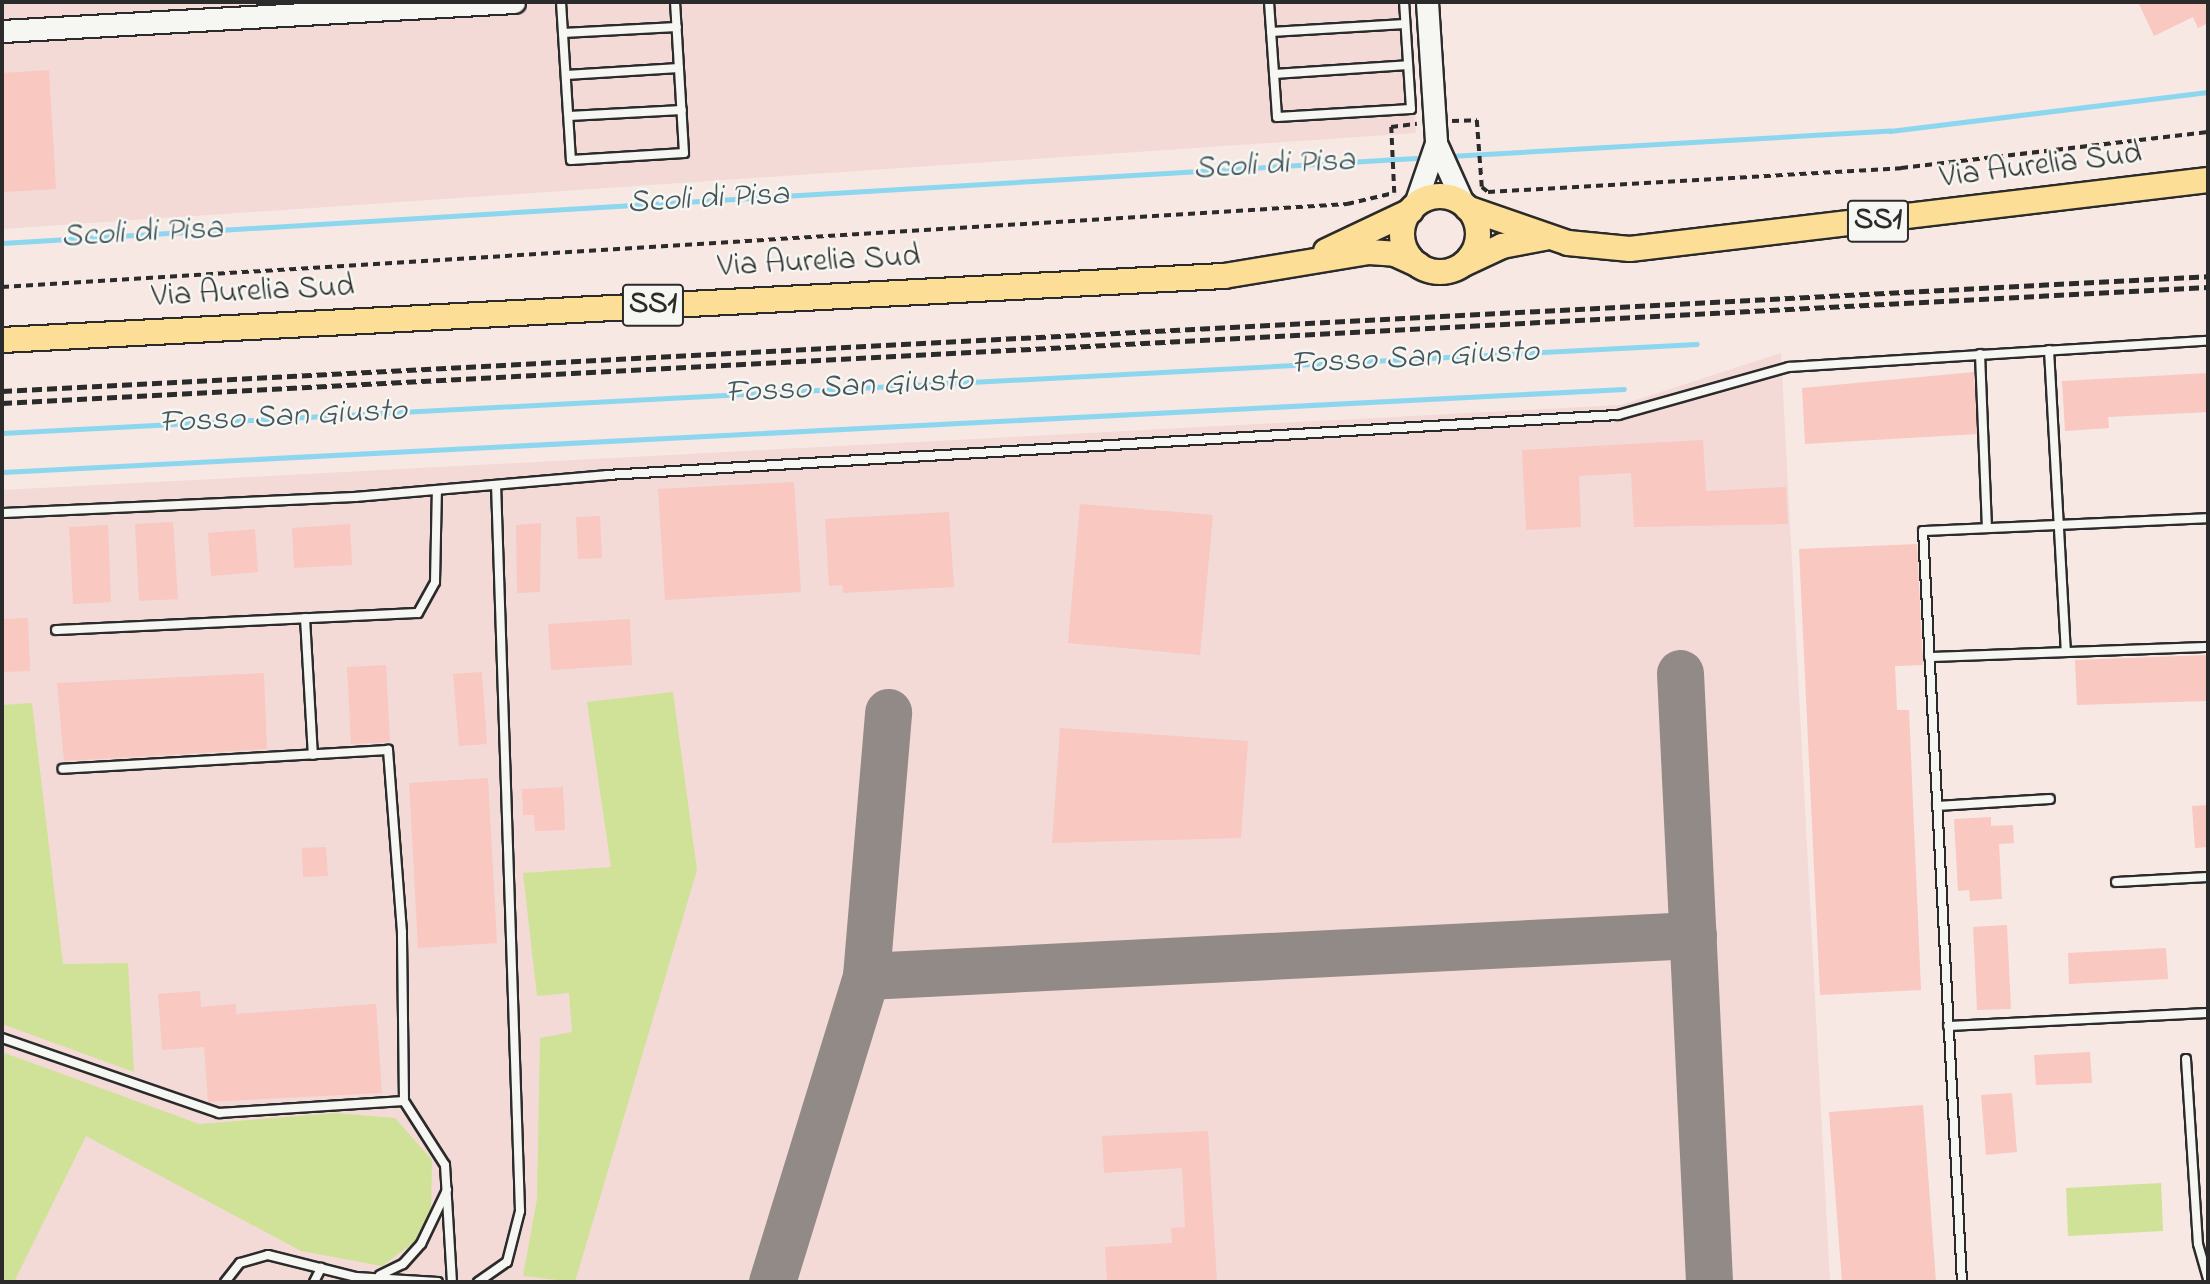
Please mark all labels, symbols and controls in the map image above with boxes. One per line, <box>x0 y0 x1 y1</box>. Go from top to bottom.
street label: Via Aurelia Sud <box>1938 136 2144 198</box>
water label: Scoli di Pisa <box>1192 142 1356 190</box>
water label: Scoli di Pisa <box>626 176 790 224</box>
road number: SS1 <box>1846 195 1910 248</box>
water label: Scoli di Pisa <box>60 210 224 258</box>
street label: Via Aurelia Sud <box>717 239 921 287</box>
street label: Via Aurelia Sud <box>151 269 355 317</box>
road number: SS1 <box>622 278 684 332</box>
water label: Fosso San Giusto <box>1290 333 1540 385</box>
water label: Fosso San Giusto <box>724 362 974 414</box>
water label: Fosso San Giusto <box>158 392 408 444</box>

